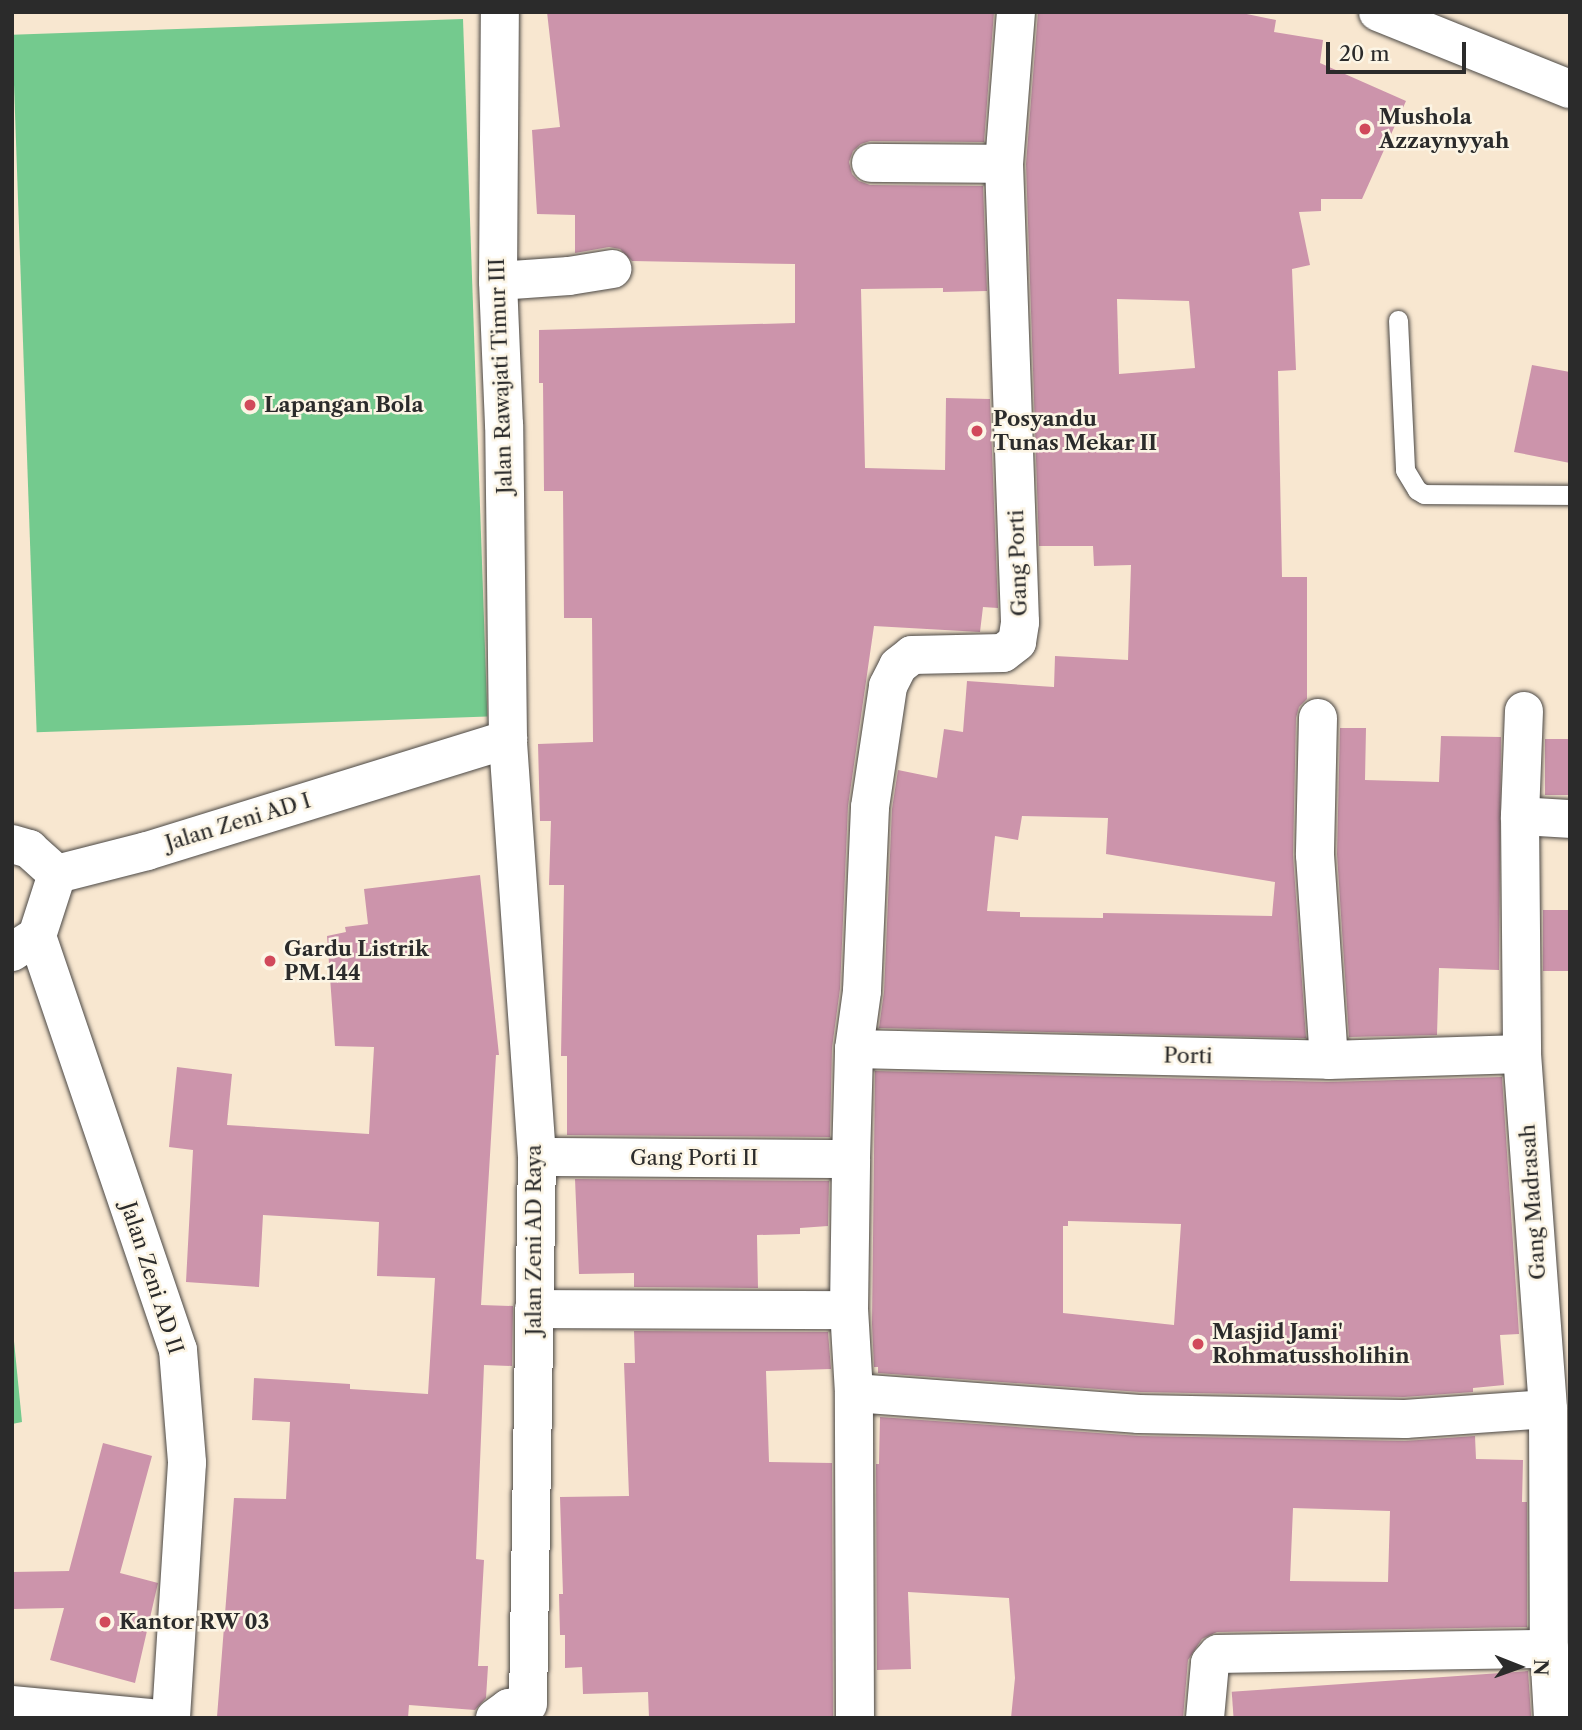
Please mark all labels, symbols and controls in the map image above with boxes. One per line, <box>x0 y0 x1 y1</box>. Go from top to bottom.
scale bar <box>1330 28 1470 72</box>
text: 20 m <box>1339 41 1390 66</box>
place label: Mushola Azzaynyyah <box>1379 104 1509 154</box>
marker: Mushola Azzaynyyah <box>1357 121 1373 137</box>
street label: Jalan Rawajati Timur III <box>484 257 518 495</box>
place label: Lapangan Bola <box>264 392 424 418</box>
marker: Lapangan Bola <box>242 397 258 413</box>
place label: Posyandu Tunas Mekar II <box>993 406 1157 456</box>
marker: Posyandu Tunas Mekar II <box>967 421 987 441</box>
street label: Gang Porti <box>1004 509 1032 617</box>
street label: Jalan Zeni AD I <box>162 788 314 856</box>
place label: Gardu Listrik PM.144 <box>284 936 429 986</box>
marker: Gardu Listrik PM.144 <box>262 953 278 969</box>
street label: Porti <box>1163 1043 1213 1069</box>
street label: Gang Madrasah <box>1515 1123 1551 1281</box>
street label: Jalan Zeni AD Raya <box>521 1144 547 1336</box>
street label: Gang Porti II <box>630 1145 758 1171</box>
street label: Jalan Zeni AD II <box>115 1198 189 1358</box>
place label: Masjid Jami' Rohmatussholihin <box>1212 1319 1410 1369</box>
marker: Masjid Jami' Rohmatussholihin <box>1190 1336 1206 1352</box>
place label: Kantor RW 03 <box>119 1609 270 1635</box>
marker: Kantor RW 03 <box>97 1614 113 1630</box>
north arrow <box>1484 1632 1554 1702</box>
text: N <box>1529 1659 1552 1676</box>

